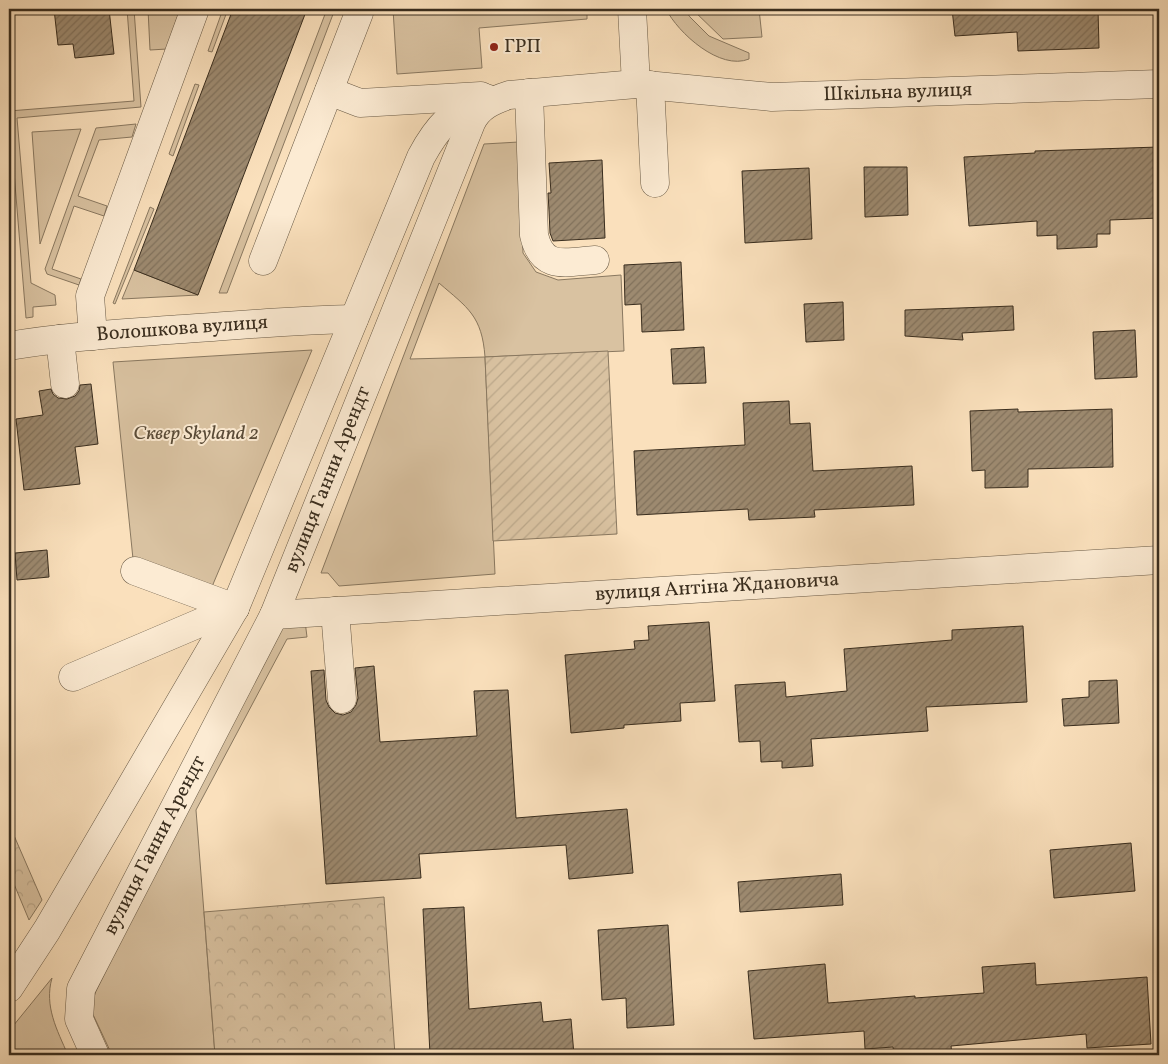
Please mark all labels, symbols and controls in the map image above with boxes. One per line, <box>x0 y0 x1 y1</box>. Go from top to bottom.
place label: ГРП <box>504 33 541 61</box>
marker: ГРП <box>488 41 500 53</box>
street label: Шкільна вулиця <box>823 76 973 109</box>
street label: Волошкова вулиця <box>95 309 269 349</box>
street label: вулиця Ганни Арендт <box>278 382 378 577</box>
park label: Сквер Skyland 2 <box>133 420 259 448</box>
street label: вулиця Антіна Ждановича <box>594 566 840 609</box>
street label: вулиця Ганни Арендт <box>97 751 213 940</box>

